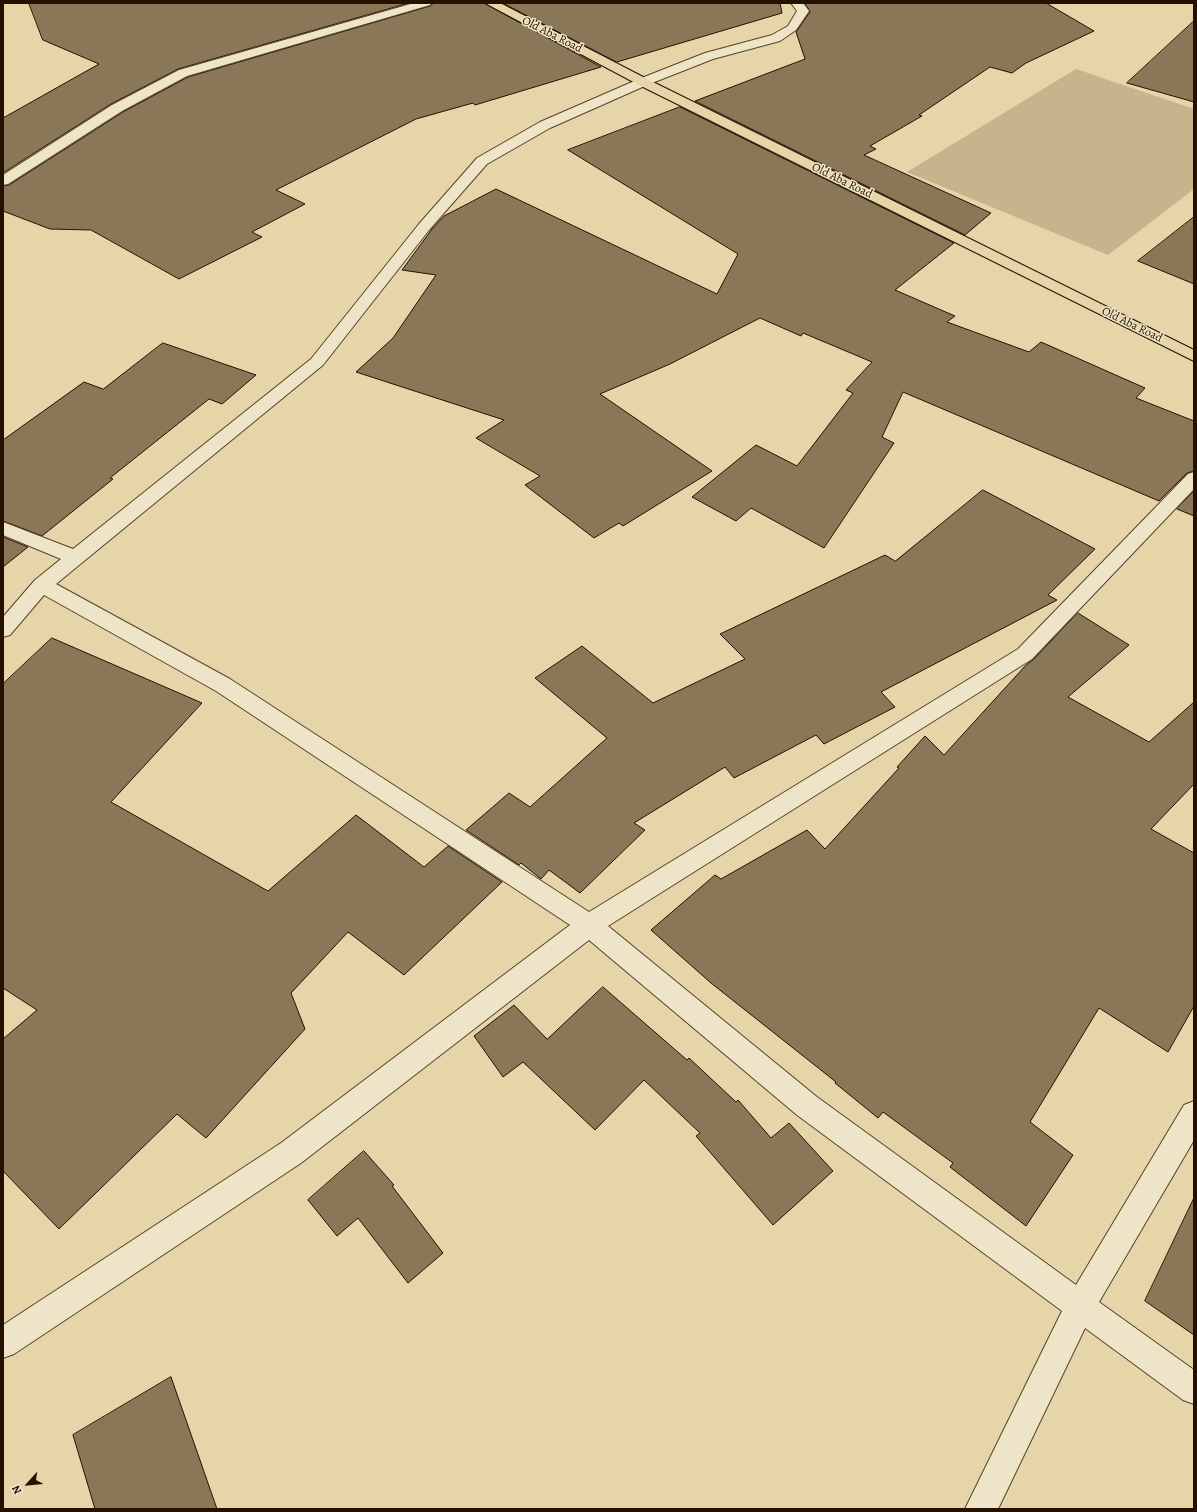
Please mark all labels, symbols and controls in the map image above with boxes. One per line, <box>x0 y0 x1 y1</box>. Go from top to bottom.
street label: Old Aba Road <box>519 14 585 56</box>
street label: Old Aba Road <box>809 160 875 202</box>
street label: Old Aba Road <box>1099 304 1165 346</box>
north arrow <box>8 1464 48 1504</box>
text: N <box>8 1483 25 1497</box>

